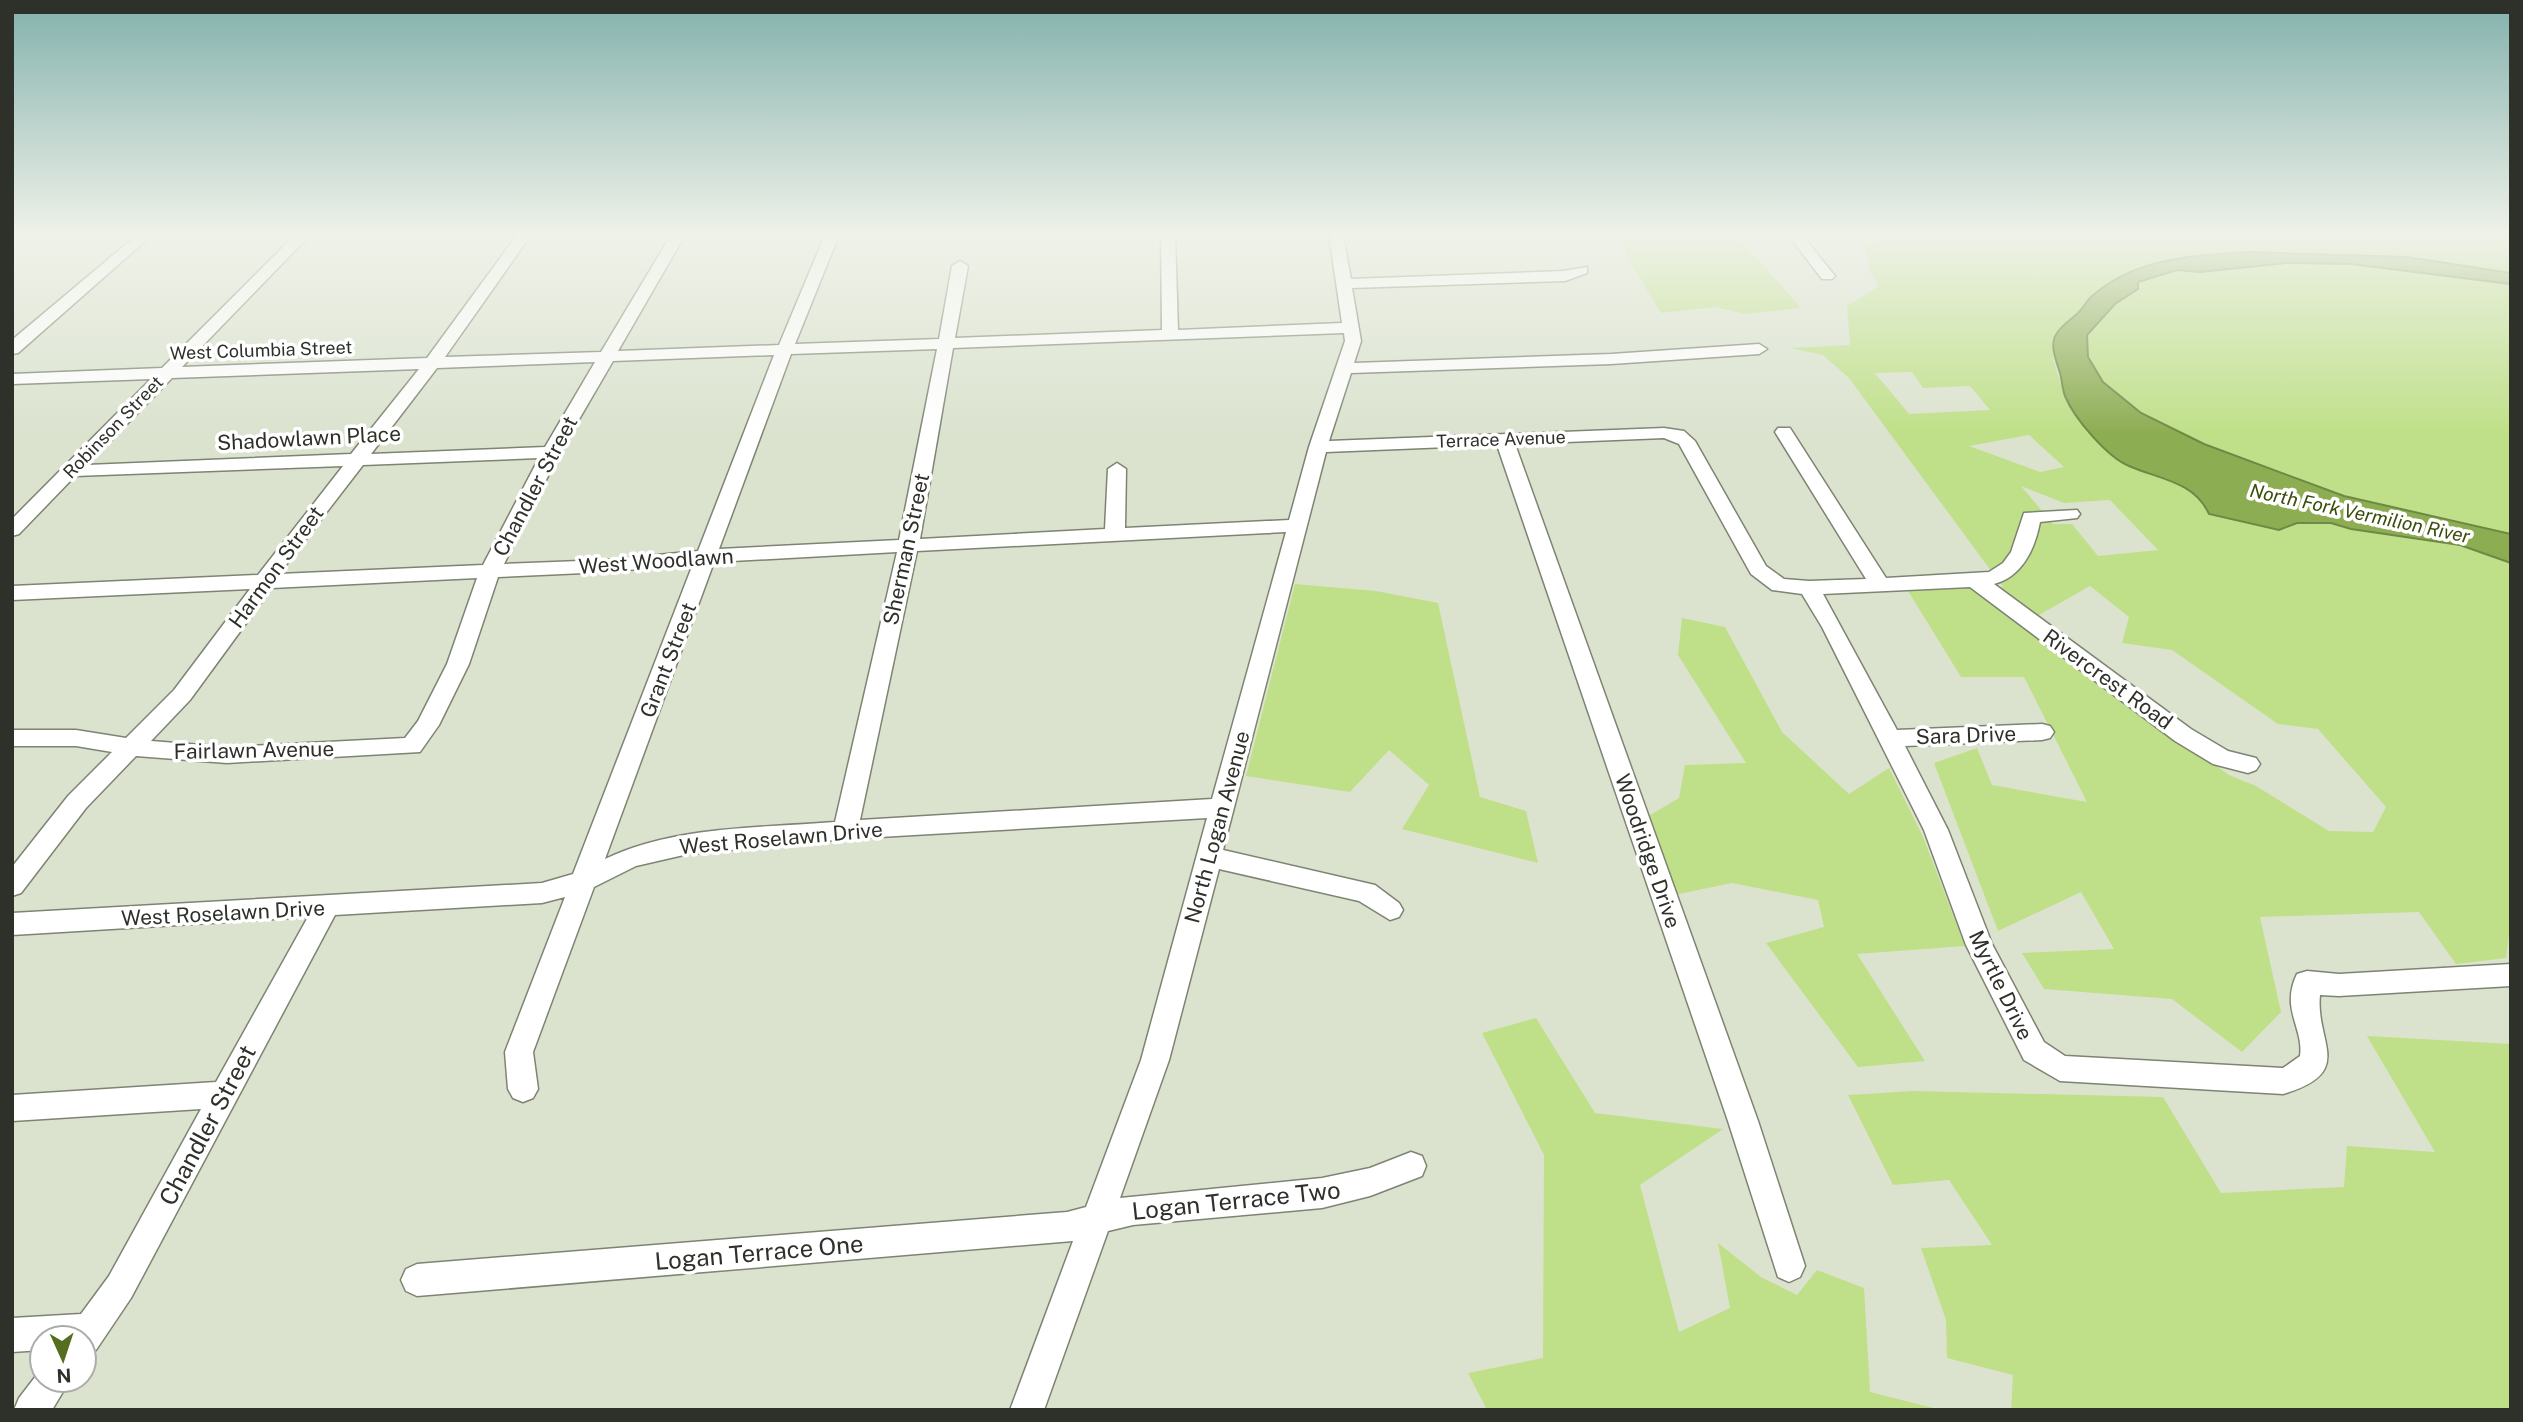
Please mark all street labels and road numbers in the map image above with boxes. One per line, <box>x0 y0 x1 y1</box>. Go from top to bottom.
street label: West Columbia Street <box>169 336 353 364</box>
street label: Robinson Street <box>59 371 167 483</box>
street label: Chandler Street <box>488 412 582 560</box>
street label: Shadowlawn Place <box>216 421 402 455</box>
street label: Terrace Avenue <box>1436 426 1566 452</box>
street label: Sherman Street <box>878 471 934 627</box>
street label: Harmon Street <box>223 501 329 633</box>
street label: West Woodlawn <box>578 543 734 579</box>
street label: Grant Street <box>635 599 701 721</box>
street label: Rivercrest Road <box>2038 624 2178 734</box>
street label: Sara Drive <box>1915 721 2017 749</box>
street label: North Logan Avenue <box>1179 728 1255 926</box>
street label: Fairlawn Avenue <box>173 736 335 764</box>
street label: Woodridge Drive <box>1610 771 1686 931</box>
street label: West Roselawn Drive <box>678 817 884 859</box>
street label: West Roselawn Drive <box>120 895 326 931</box>
street label: Myrtle Drive <box>1964 926 2038 1044</box>
street label: Chandler Street <box>153 1040 261 1210</box>
street label: Logan Terrace Two <box>1130 1175 1342 1225</box>
street label: Logan Terrace One <box>654 1229 864 1275</box>

